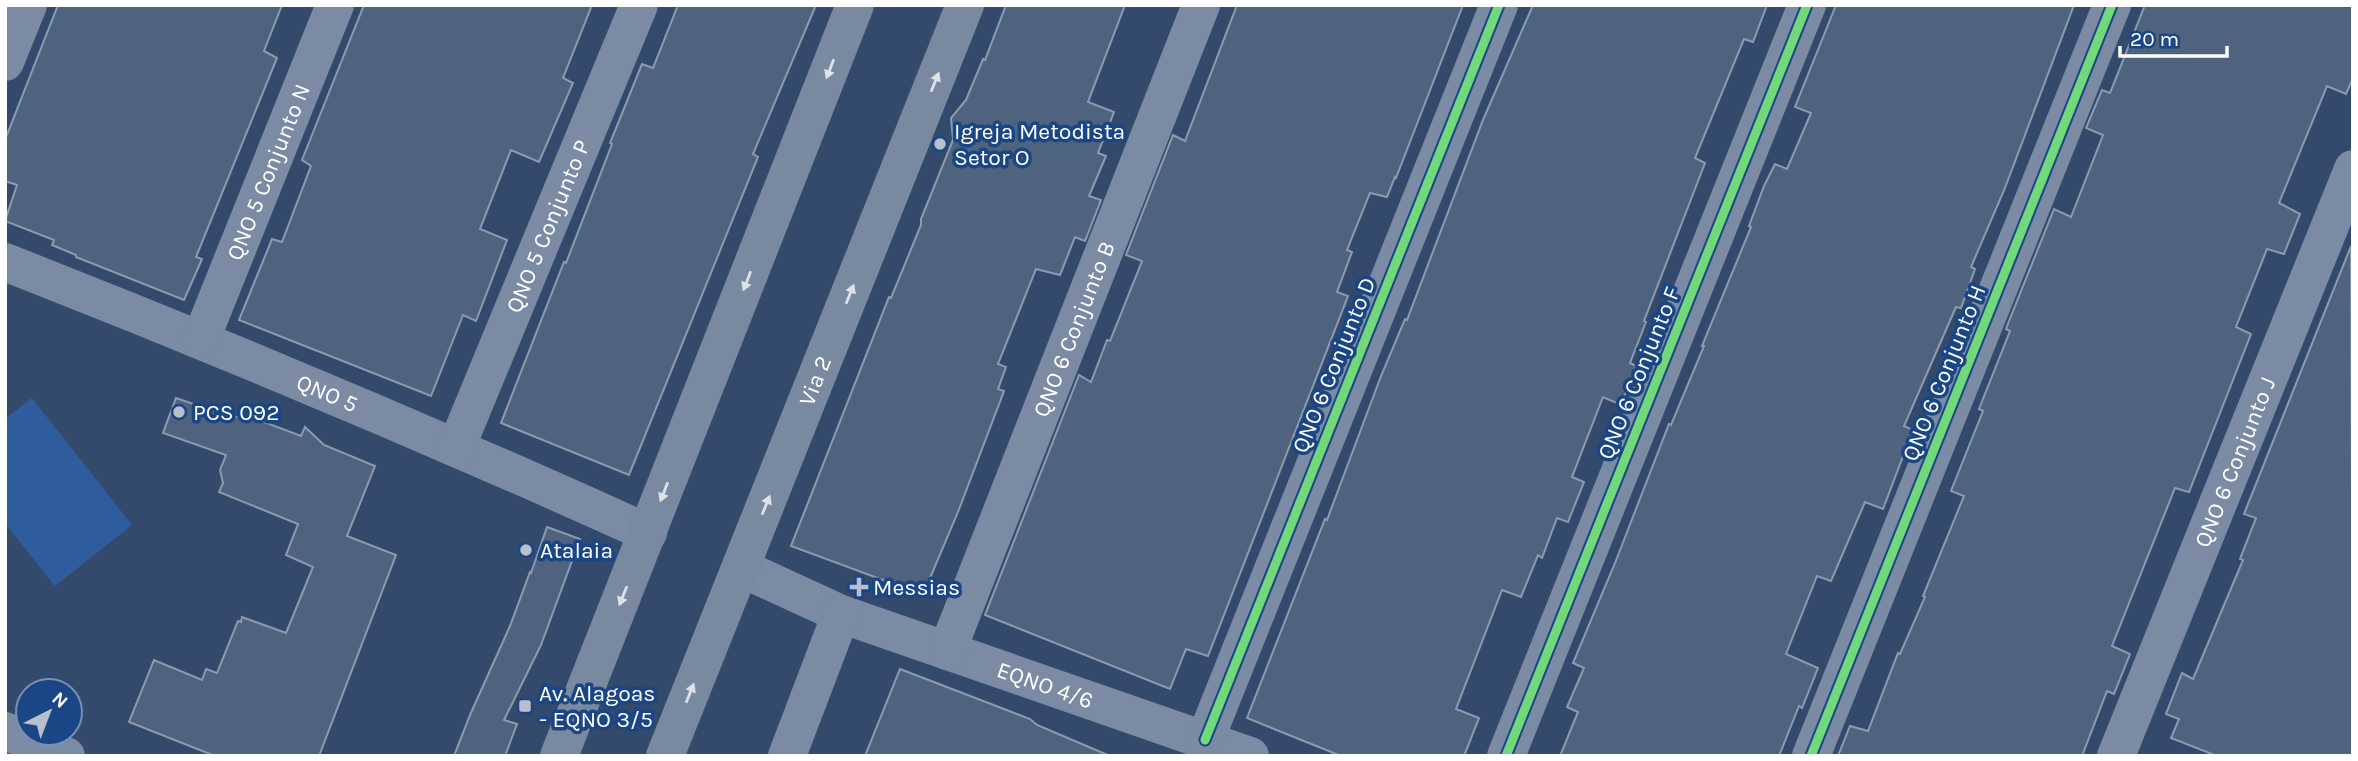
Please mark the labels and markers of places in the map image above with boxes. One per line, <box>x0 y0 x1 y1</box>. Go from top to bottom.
place label: Igreja Metodista Setor O <box>954 118 1125 171</box>
marker: Igreja Metodista Setor O <box>932 136 948 152</box>
place label: PCS 092 <box>193 399 280 426</box>
marker: PCS 092 <box>171 404 187 420</box>
place label: Atalaia <box>540 537 613 564</box>
marker: Atalaia <box>518 542 534 558</box>
place label: Messias <box>873 574 960 601</box>
marker: Messias <box>851 579 867 595</box>
place label: Av. Alagoas - EQNO 3/5 <box>539 680 655 733</box>
marker: Av. Alagoas - EQNO 3/5 <box>517 698 533 714</box>

